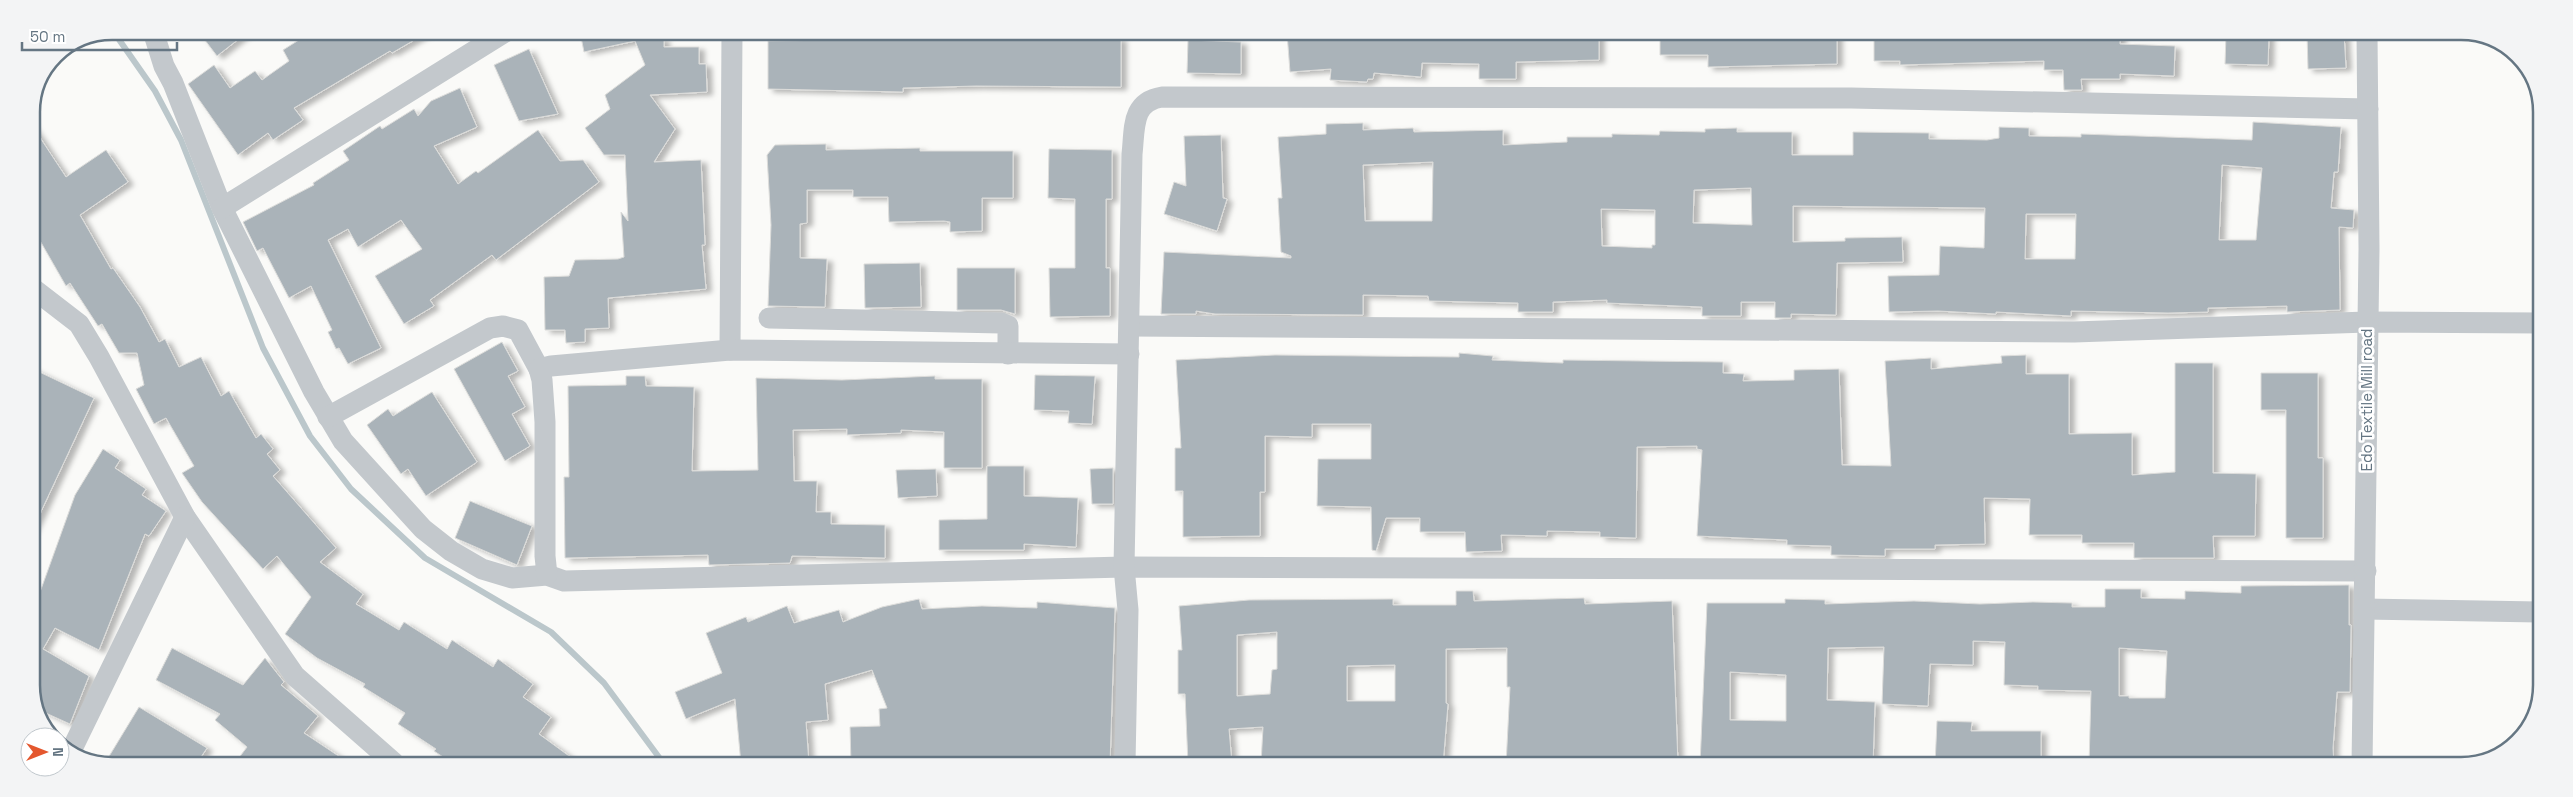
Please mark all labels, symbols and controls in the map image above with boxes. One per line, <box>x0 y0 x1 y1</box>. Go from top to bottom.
scale bar <box>22 20 178 52</box>
text: 50 m <box>30 27 65 46</box>
street label: Edo Textile Mill road <box>2357 328 2376 472</box>
north arrow <box>20 727 70 777</box>
text: N <box>49 747 67 757</box>

